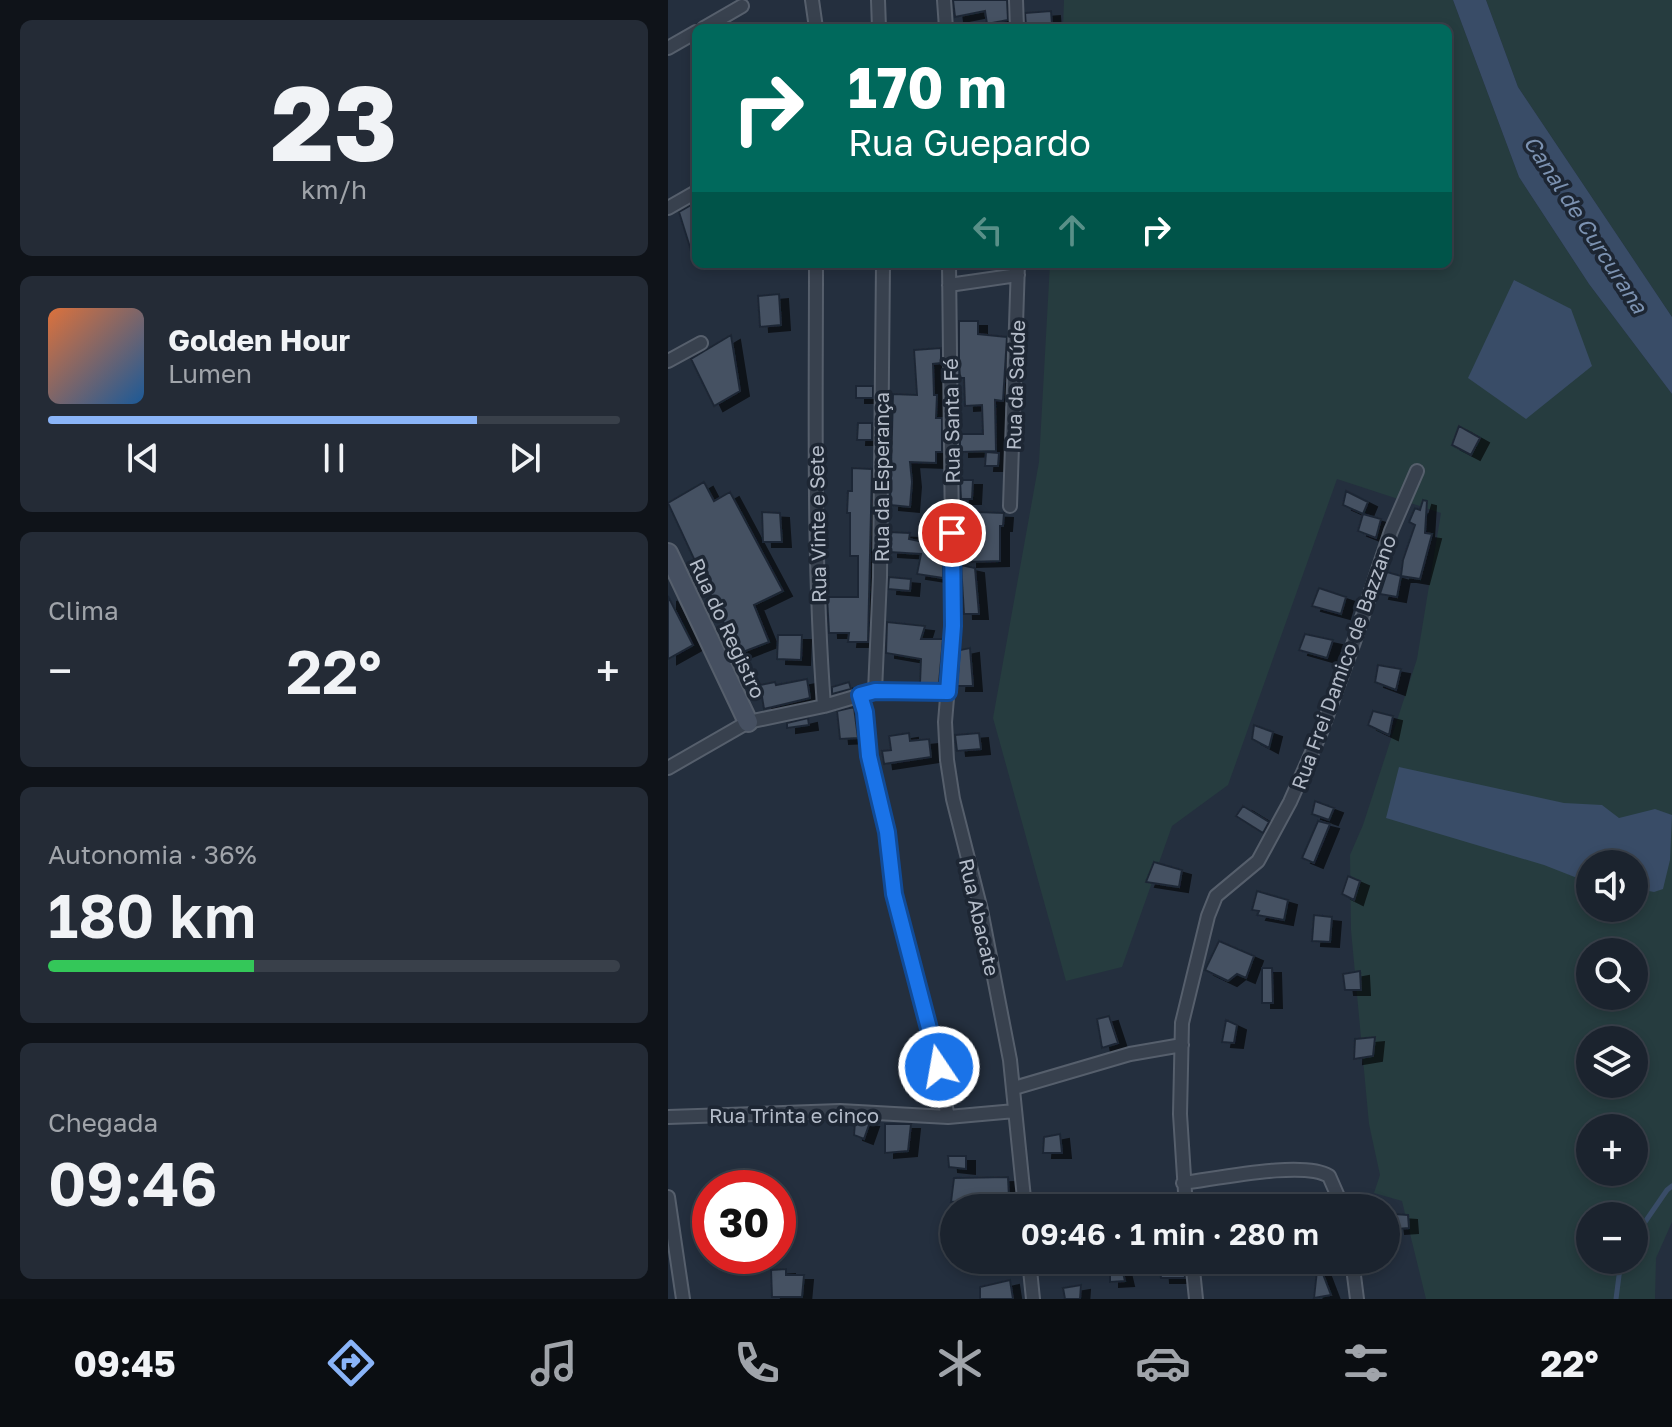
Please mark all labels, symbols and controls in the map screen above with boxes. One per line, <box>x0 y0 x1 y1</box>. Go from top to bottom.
text: 170 m <box>848 53 1007 120</box>
icon: right <box>716 56 820 160</box>
text: 23 <box>271 59 397 184</box>
text: Rua Guepardo <box>848 121 1091 164</box>
water label: Canal de Curcurana <box>1518 130 1654 319</box>
text: km/h <box>301 174 367 205</box>
icon: left <box>966 208 1010 252</box>
icon: ahead <box>1050 208 1094 252</box>
icon: right <box>1134 208 1178 252</box>
street label: Rua da Saúde <box>1001 319 1029 451</box>
text: Golden Hour <box>168 322 350 358</box>
text: Lumen <box>168 358 252 389</box>
street label: Rua Santa Fé <box>938 358 964 484</box>
street label: Rua da Esperança <box>869 392 893 562</box>
icon: previous <box>121 436 165 480</box>
icon: pause <box>312 436 356 480</box>
icon: next <box>503 436 547 480</box>
street label: Rua Vinte e Sete <box>804 445 830 603</box>
pin <box>918 499 986 567</box>
icon: arrive <box>930 511 974 555</box>
street label: Rua Frei Damico de Bazzano <box>1286 531 1400 793</box>
street label: Rua do Registro <box>685 554 771 702</box>
text: Clima <box>48 595 119 626</box>
text: 22° <box>286 635 382 707</box>
text: − <box>48 644 72 697</box>
text: + <box>596 644 620 697</box>
text: Autonomia · 36% <box>48 839 256 870</box>
map controls <box>1576 850 1648 1274</box>
button: sound <box>1576 850 1648 922</box>
street label: Rua Abacate <box>955 856 1005 978</box>
text: 180 km <box>48 879 256 951</box>
button: search <box>1576 938 1648 1010</box>
position arrow <box>897 1025 981 1109</box>
button: layers <box>1576 1026 1648 1098</box>
street label: Rua Trinta e cinco <box>709 1103 879 1127</box>
text: Chegada <box>48 1107 158 1138</box>
button: + <box>1576 1114 1648 1186</box>
text: 09:46 <box>48 1147 218 1219</box>
speed limit sign: 30 <box>692 1170 796 1274</box>
button: − <box>1576 1202 1648 1274</box>
text: 09:46 · 1 min · 280 m <box>1021 1216 1319 1252</box>
icon: directions <box>323 1335 379 1391</box>
icon: music <box>526 1335 582 1391</box>
icon: phone <box>729 1335 785 1391</box>
icon: climate <box>932 1335 988 1391</box>
icon: car <box>1135 1335 1191 1391</box>
icon: filters <box>1338 1335 1394 1391</box>
text: 09:45 <box>73 1342 176 1385</box>
text: 22° <box>1541 1342 1598 1385</box>

